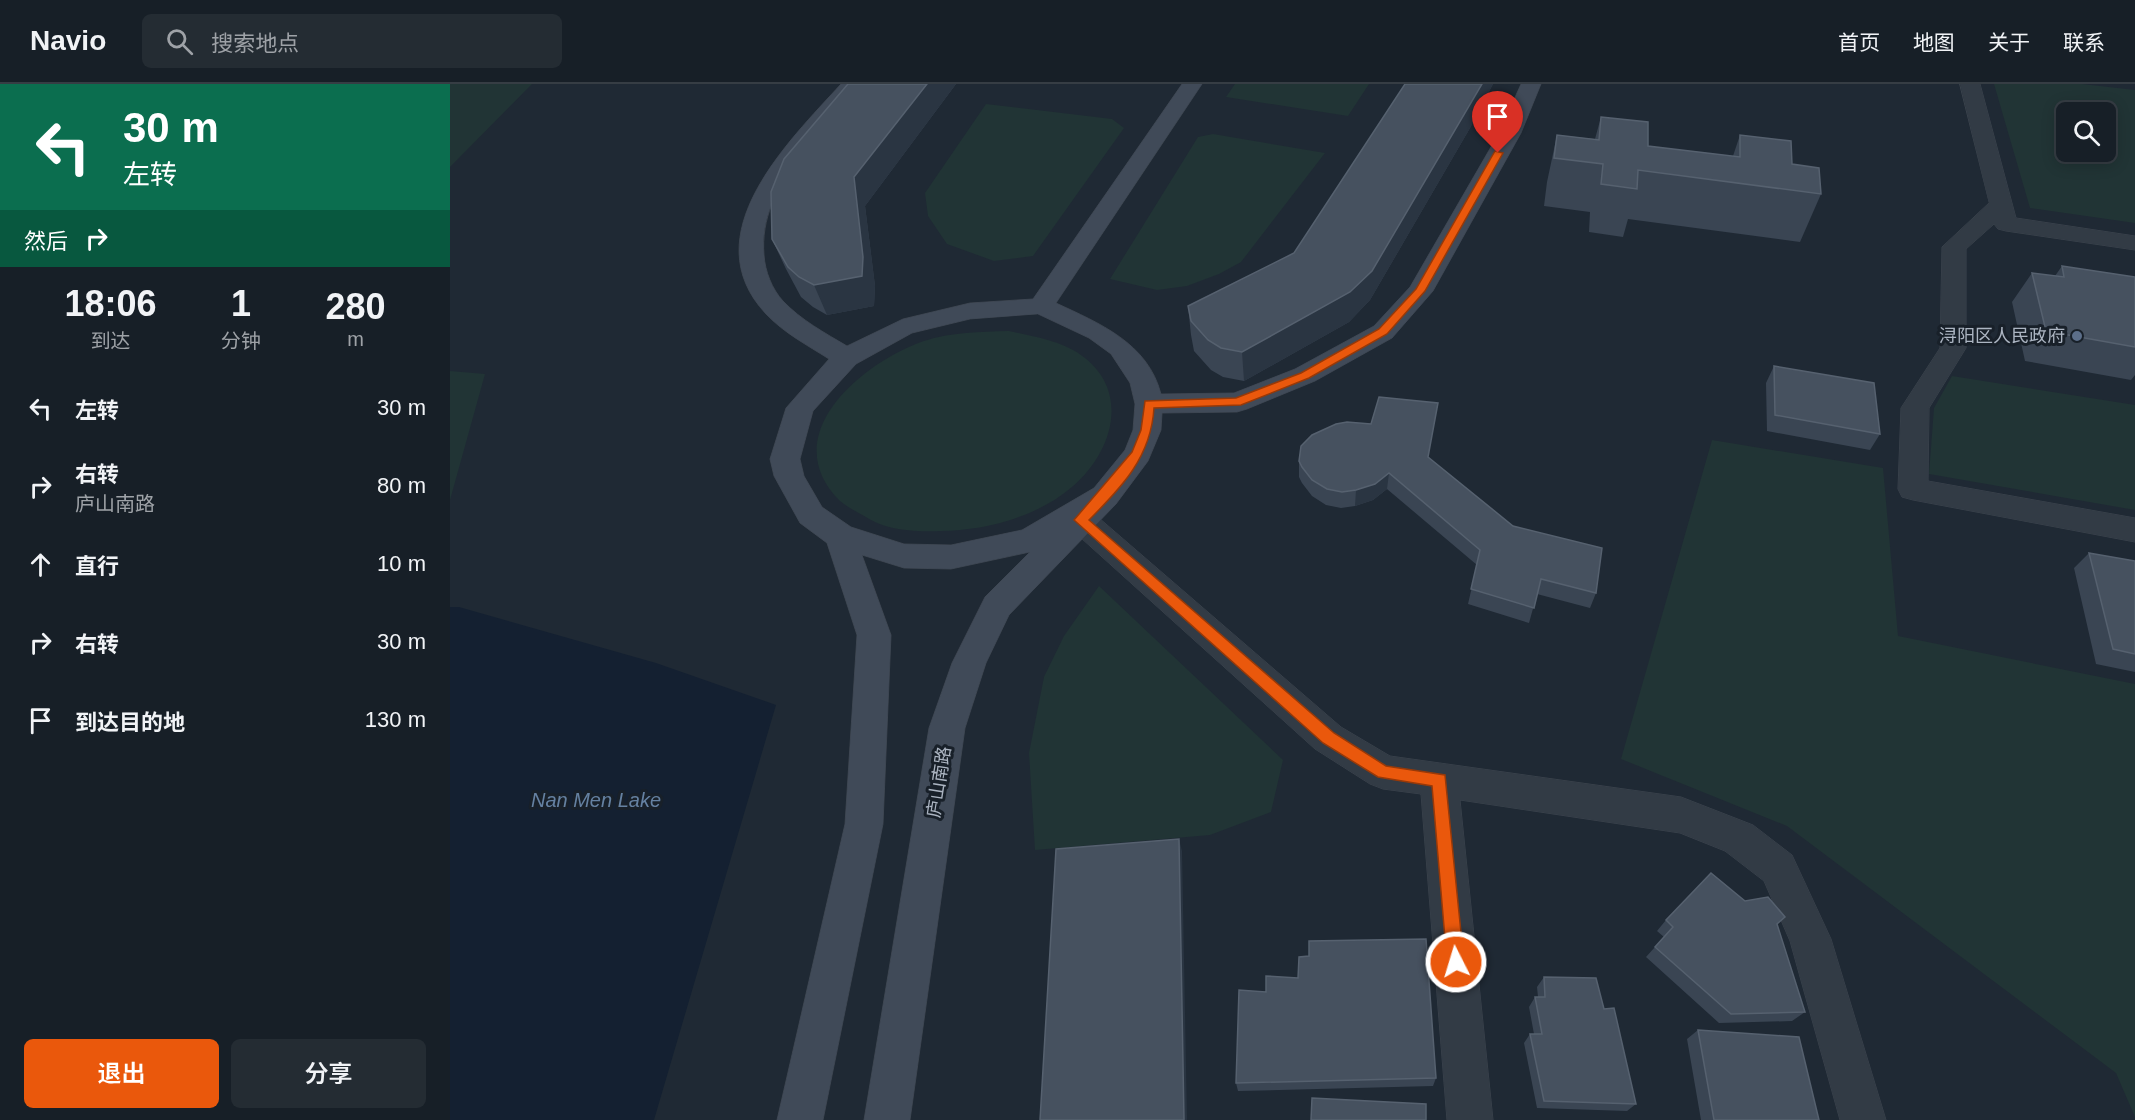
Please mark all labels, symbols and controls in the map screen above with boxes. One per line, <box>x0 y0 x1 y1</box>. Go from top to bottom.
search box <box>142 14 562 68</box>
text: Navio <box>30 25 106 56</box>
icon: search <box>163 25 196 58</box>
text: 搜索地点 <box>211 31 299 56</box>
text: 首页 <box>1838 31 1880 54</box>
text: 地图 <box>1913 31 1955 54</box>
text: 关于 <box>1988 31 2030 54</box>
text: 联系 <box>2063 31 2105 54</box>
pin <box>1472 91 1523 153</box>
icon: arrive <box>1481 100 1514 133</box>
map controls <box>2056 102 2116 162</box>
button: search <box>2056 102 2116 162</box>
text: 30 m <box>123 104 219 151</box>
icon: left <box>24 108 102 186</box>
text: 左转 <box>123 160 177 190</box>
icon: right <box>80 222 113 255</box>
text: 然后 <box>24 229 68 254</box>
text: 18:06 <box>64 283 157 324</box>
text: 1 <box>231 283 251 324</box>
text: 280 <box>325 286 386 327</box>
place label: 浔阳区人民政府 <box>1939 326 2065 346</box>
text: m <box>347 328 364 350</box>
marker: 浔阳区人民政府 <box>2070 329 2084 343</box>
text: 到达 <box>90 330 130 352</box>
text: 分钟 <box>221 330 261 352</box>
icon: left <box>24 392 57 425</box>
text: 30 m <box>377 395 426 420</box>
text: 左转 <box>75 398 119 423</box>
text: 右转 <box>75 462 119 487</box>
icon: right <box>24 470 57 503</box>
text: 80 m <box>377 473 426 498</box>
text: 庐山南路 <box>75 493 155 515</box>
icon: ahead <box>24 548 57 581</box>
text: 10 m <box>377 551 426 576</box>
text: 直行 <box>75 554 119 579</box>
icon: right <box>24 626 57 659</box>
text: 30 m <box>377 629 426 654</box>
text: 右转 <box>75 632 119 657</box>
icon: arrive <box>24 704 57 737</box>
text: 130 m <box>365 707 426 732</box>
text: 到达目的地 <box>75 710 185 735</box>
street label: 庐山南路 <box>923 745 955 819</box>
water label: Nan Men Lake <box>531 789 661 811</box>
position arrow <box>1424 930 1488 994</box>
button: 退出 <box>24 1039 219 1108</box>
button: 分享 <box>231 1039 426 1108</box>

